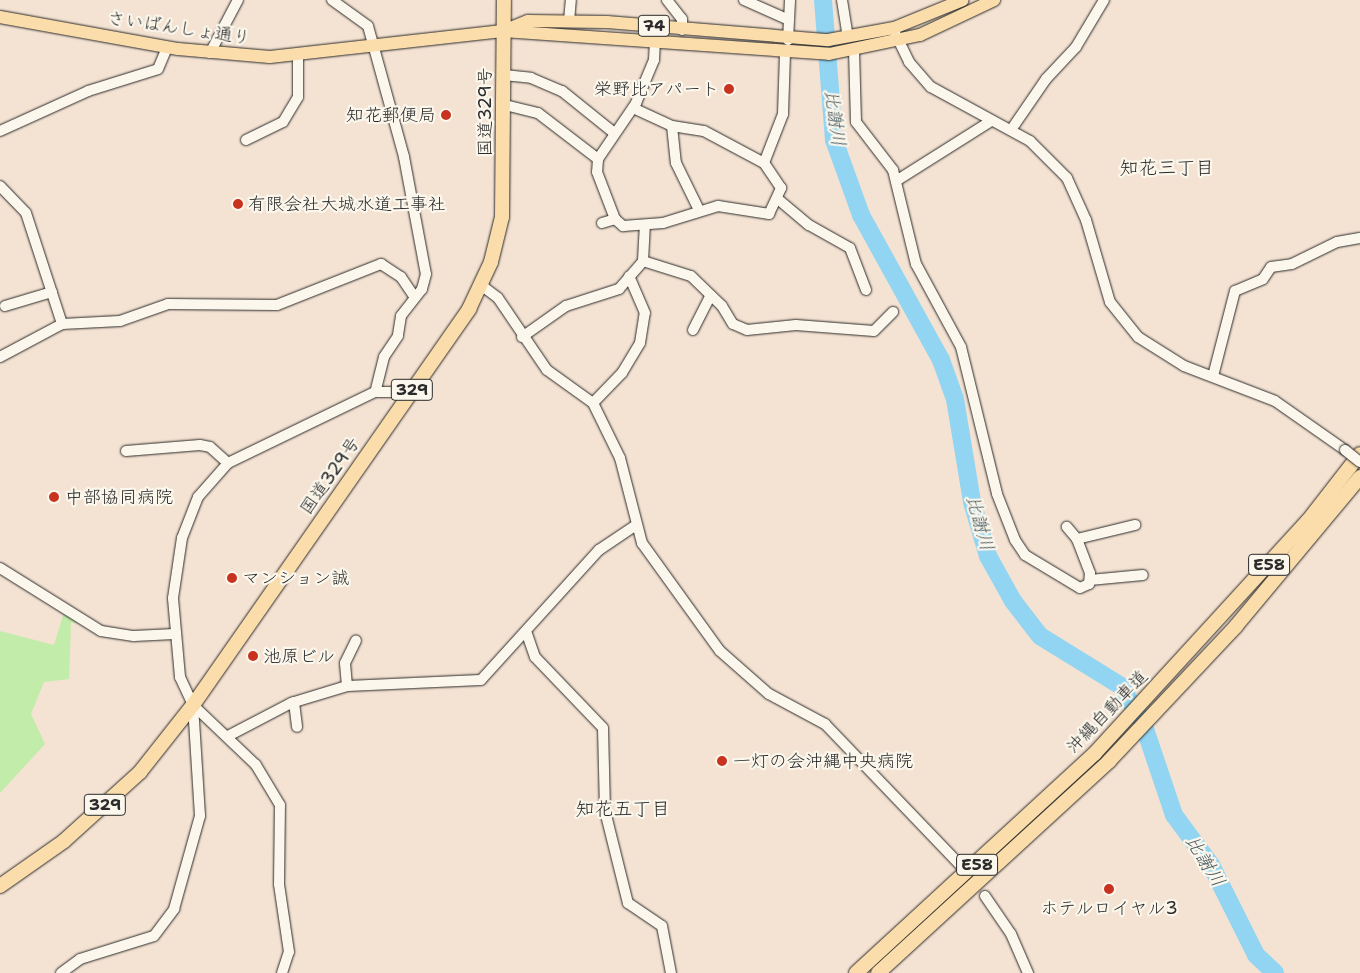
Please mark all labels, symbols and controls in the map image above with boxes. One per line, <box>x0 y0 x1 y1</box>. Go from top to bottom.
street label: さいばんしょ通り <box>106 7 252 49</box>
road number: 74 <box>638 12 670 40</box>
street label: 国道329号 <box>474 67 496 157</box>
place label: 栄野比アパート <box>593 78 719 100</box>
marker: 栄野比アパート <box>723 83 735 95</box>
water label: 比謝川 <box>820 88 850 148</box>
place label: 知花郵便局 <box>346 104 436 126</box>
marker: 知花郵便局 <box>440 109 452 121</box>
district label: 知花三丁目 <box>1120 157 1214 179</box>
place label: 有限会社大城水道工事社 <box>248 193 446 215</box>
marker: 有限会社大城水道工事社 <box>232 198 244 210</box>
road number: 329 <box>391 376 433 404</box>
street label: 国道329号 <box>295 433 365 519</box>
place label: 中部協同病院 <box>65 486 173 508</box>
marker: 中部協同病院 <box>47 490 61 504</box>
water label: 比謝川 <box>961 492 999 554</box>
road number: E58 <box>1248 552 1290 578</box>
place label: マンション誠 <box>242 567 350 589</box>
marker: マンション誠 <box>226 572 238 584</box>
place label: 池原ビル <box>263 645 335 667</box>
marker: 池原ビル <box>247 650 259 662</box>
street label: 沖縄自動車道 <box>1062 666 1152 758</box>
place label: 一灯の会沖縄中央病院 <box>733 750 913 772</box>
marker: 一灯の会沖縄中央病院 <box>715 754 729 768</box>
road number: 329 <box>84 792 126 818</box>
district label: 知花五丁目 <box>576 798 670 820</box>
water label: 比謝川 <box>1180 831 1230 891</box>
road number: E58 <box>956 852 998 878</box>
marker: ホテルロイヤル3 <box>1103 883 1115 895</box>
place label: ホテルロイヤル3 <box>1040 897 1178 919</box>

